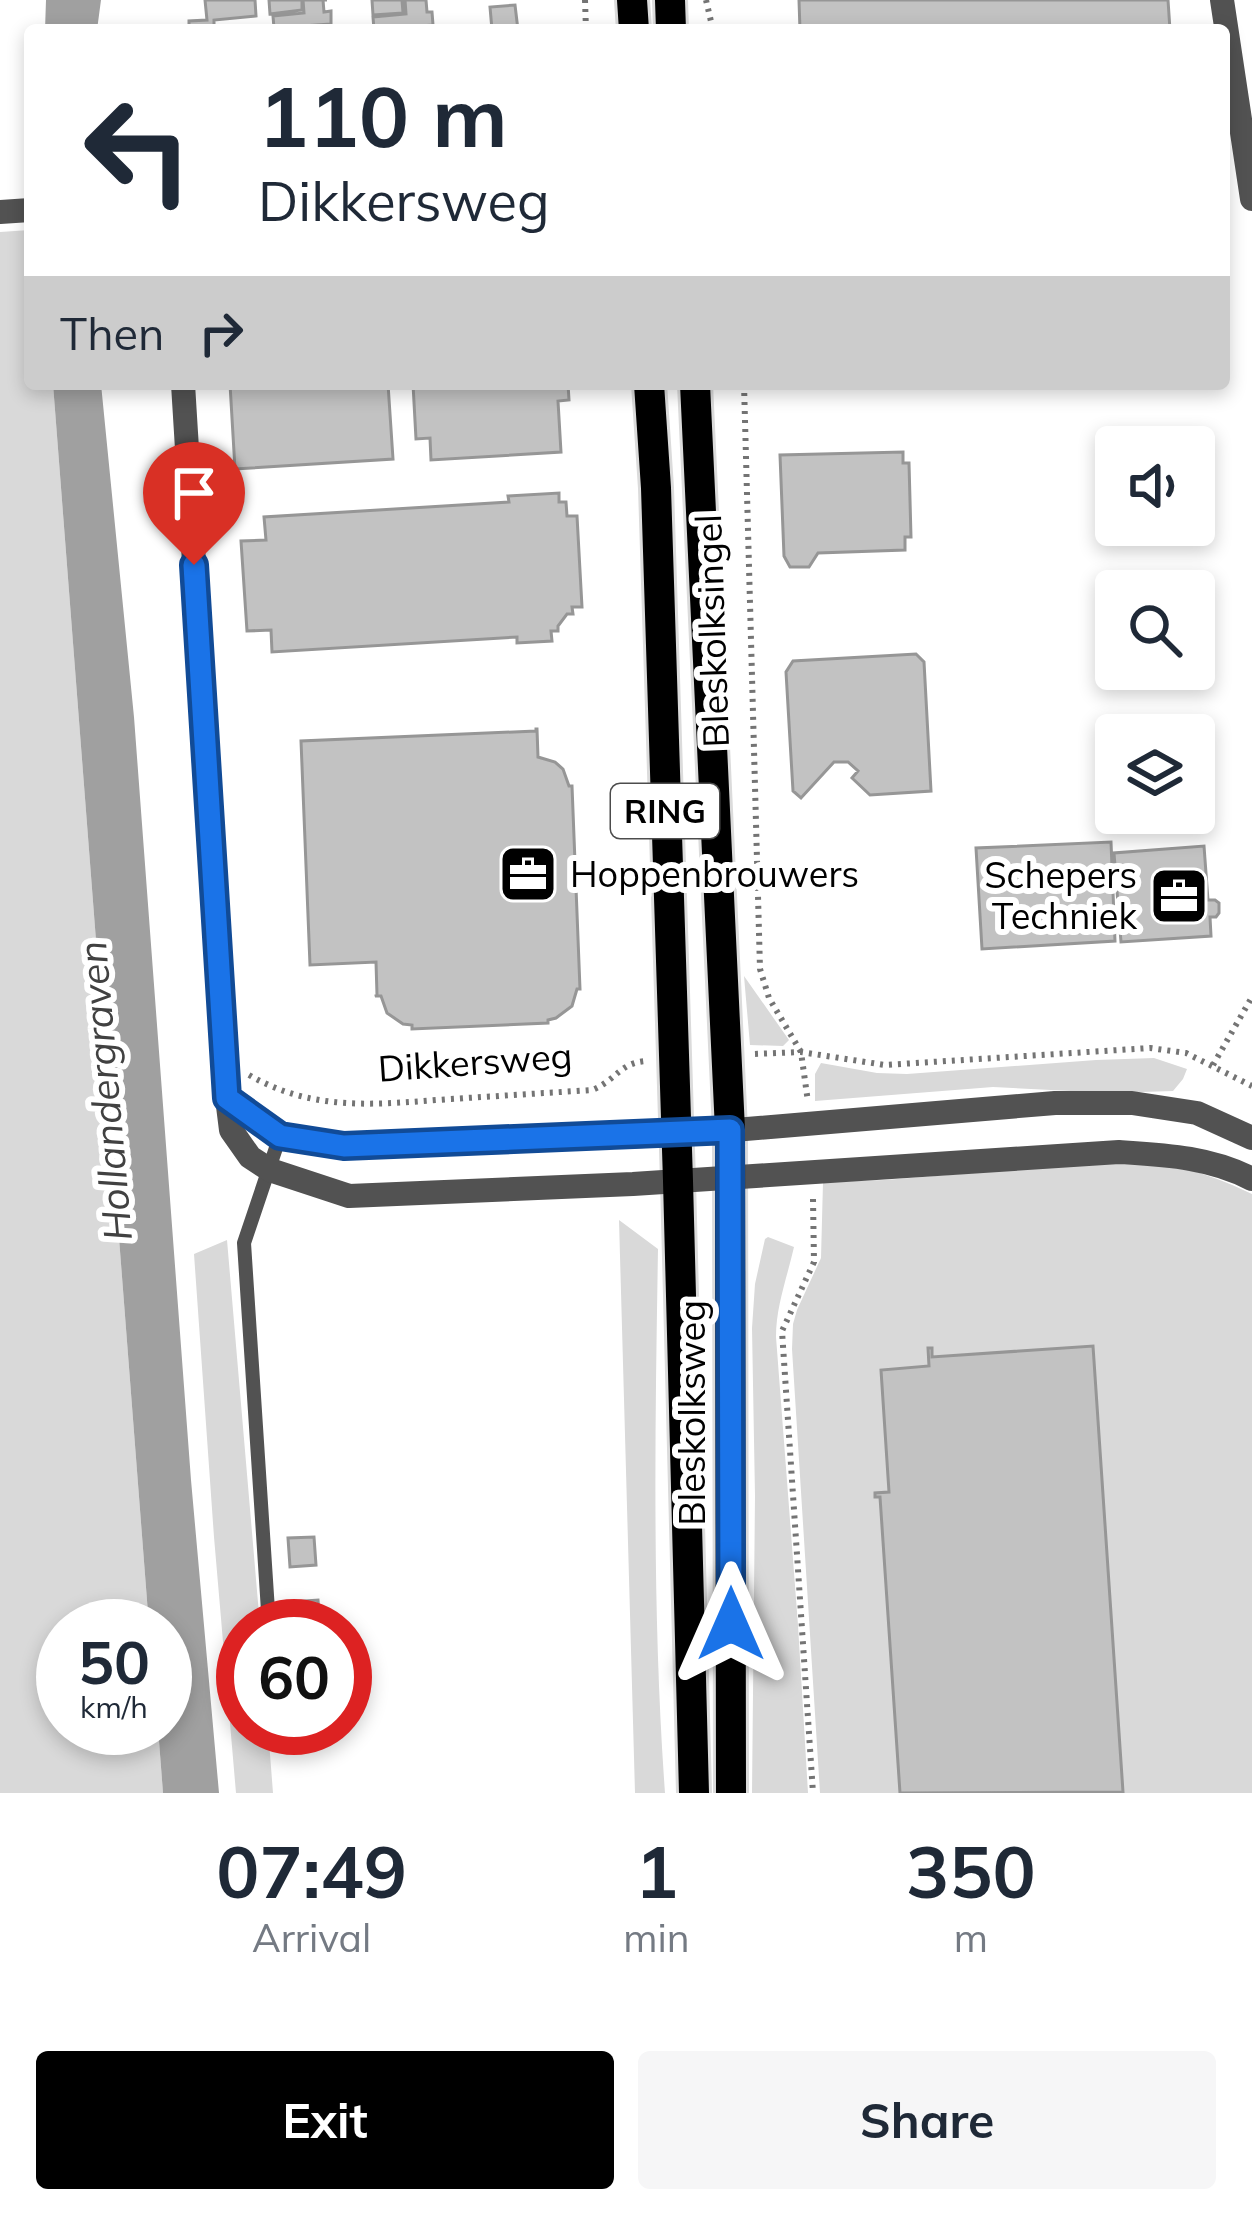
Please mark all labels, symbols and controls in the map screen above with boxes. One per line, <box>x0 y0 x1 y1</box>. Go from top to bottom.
text: 110 m <box>258 63 508 168</box>
icon: left <box>60 72 216 228</box>
text: Dikkersweg <box>258 167 550 235</box>
icon: right <box>188 300 254 366</box>
text: Then <box>60 305 164 361</box>
map controls <box>1095 426 1215 834</box>
button: sound <box>1095 426 1215 546</box>
pin <box>143 442 245 565</box>
icon: arrive <box>161 460 227 526</box>
street label: Bleskolksingel <box>685 514 738 748</box>
button: search <box>1095 570 1215 690</box>
button: layers <box>1095 714 1215 834</box>
road number: RING <box>611 784 719 838</box>
office icon: Hoppenbrouwers <box>497 843 559 905</box>
place label: Hoppenbrouwers <box>570 851 859 896</box>
place label: Schepers Techniek <box>984 852 1137 938</box>
office icon: Schepers Techniek <box>1148 865 1210 927</box>
water label: Hollandergraven <box>67 939 142 1243</box>
street label: Dikkersweg <box>376 1032 573 1091</box>
street label: Bleskolksweg <box>669 1300 714 1526</box>
position arrow <box>668 1561 794 1687</box>
speed limit sign: 60 <box>216 1599 372 1755</box>
text: 50 <box>78 1624 150 1699</box>
text: km/h <box>80 1688 148 1726</box>
text: 07:49 <box>216 1826 407 1916</box>
text: 1 <box>635 1826 678 1916</box>
text: 350 <box>906 1826 1036 1916</box>
text: Arrival <box>252 1913 371 1962</box>
text: min <box>623 1913 690 1962</box>
text: m <box>954 1913 988 1962</box>
button: Exit <box>36 2051 614 2189</box>
button: Share <box>638 2051 1216 2189</box>

